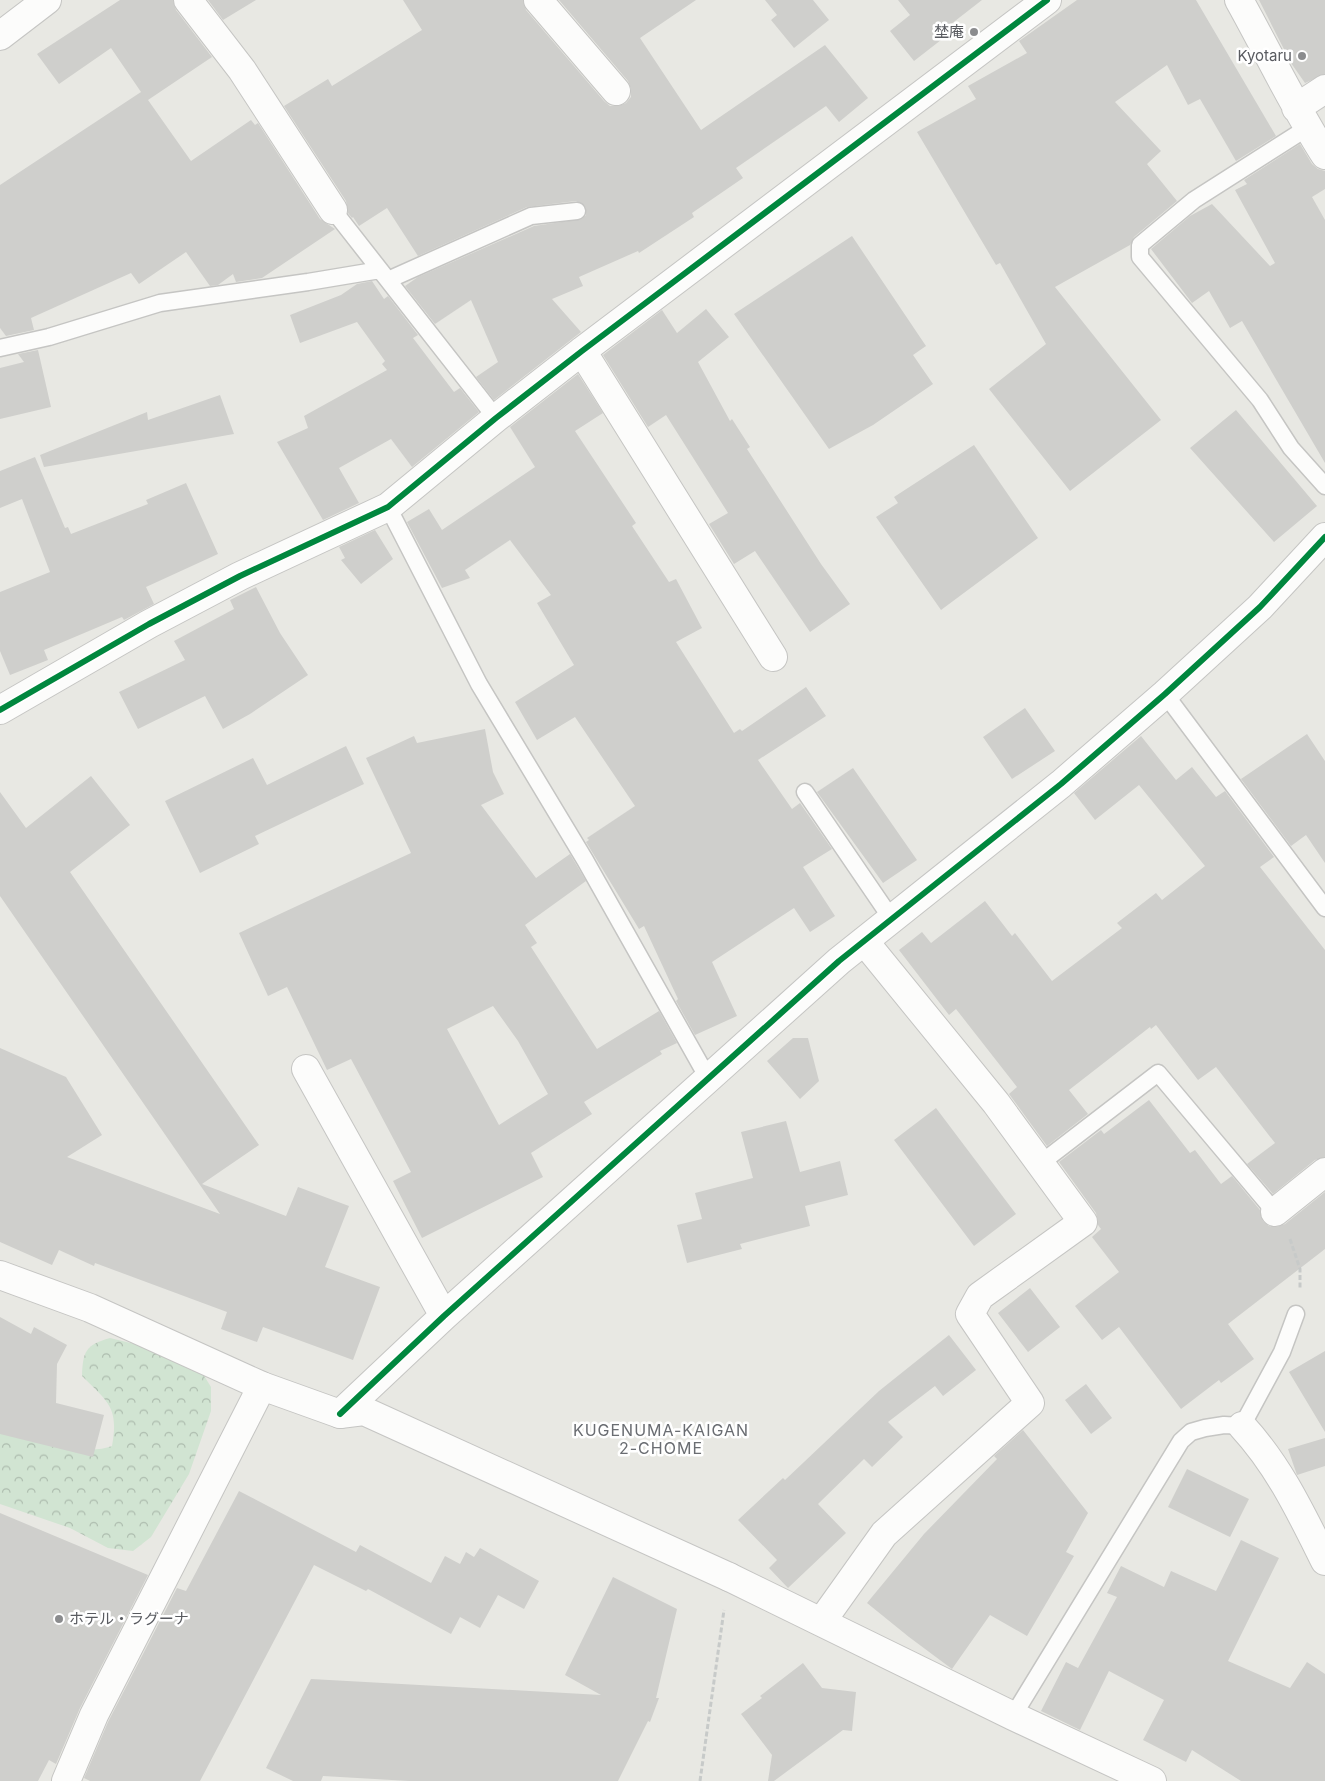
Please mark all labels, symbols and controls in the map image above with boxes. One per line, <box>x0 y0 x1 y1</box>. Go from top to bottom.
place label: 埜庵 <box>934 22 964 41</box>
marker: 埜庵 <box>968 26 980 38</box>
place label: Kyotaru <box>1237 46 1292 65</box>
marker: Kyotaru <box>1296 50 1308 62</box>
district label: KUGENUMA-KAIGAN 2-CHOME <box>573 1420 749 1458</box>
place label: ホテル・ラグーナ <box>69 1609 189 1628</box>
marker: ホテル・ラグーナ <box>53 1613 65 1625</box>

